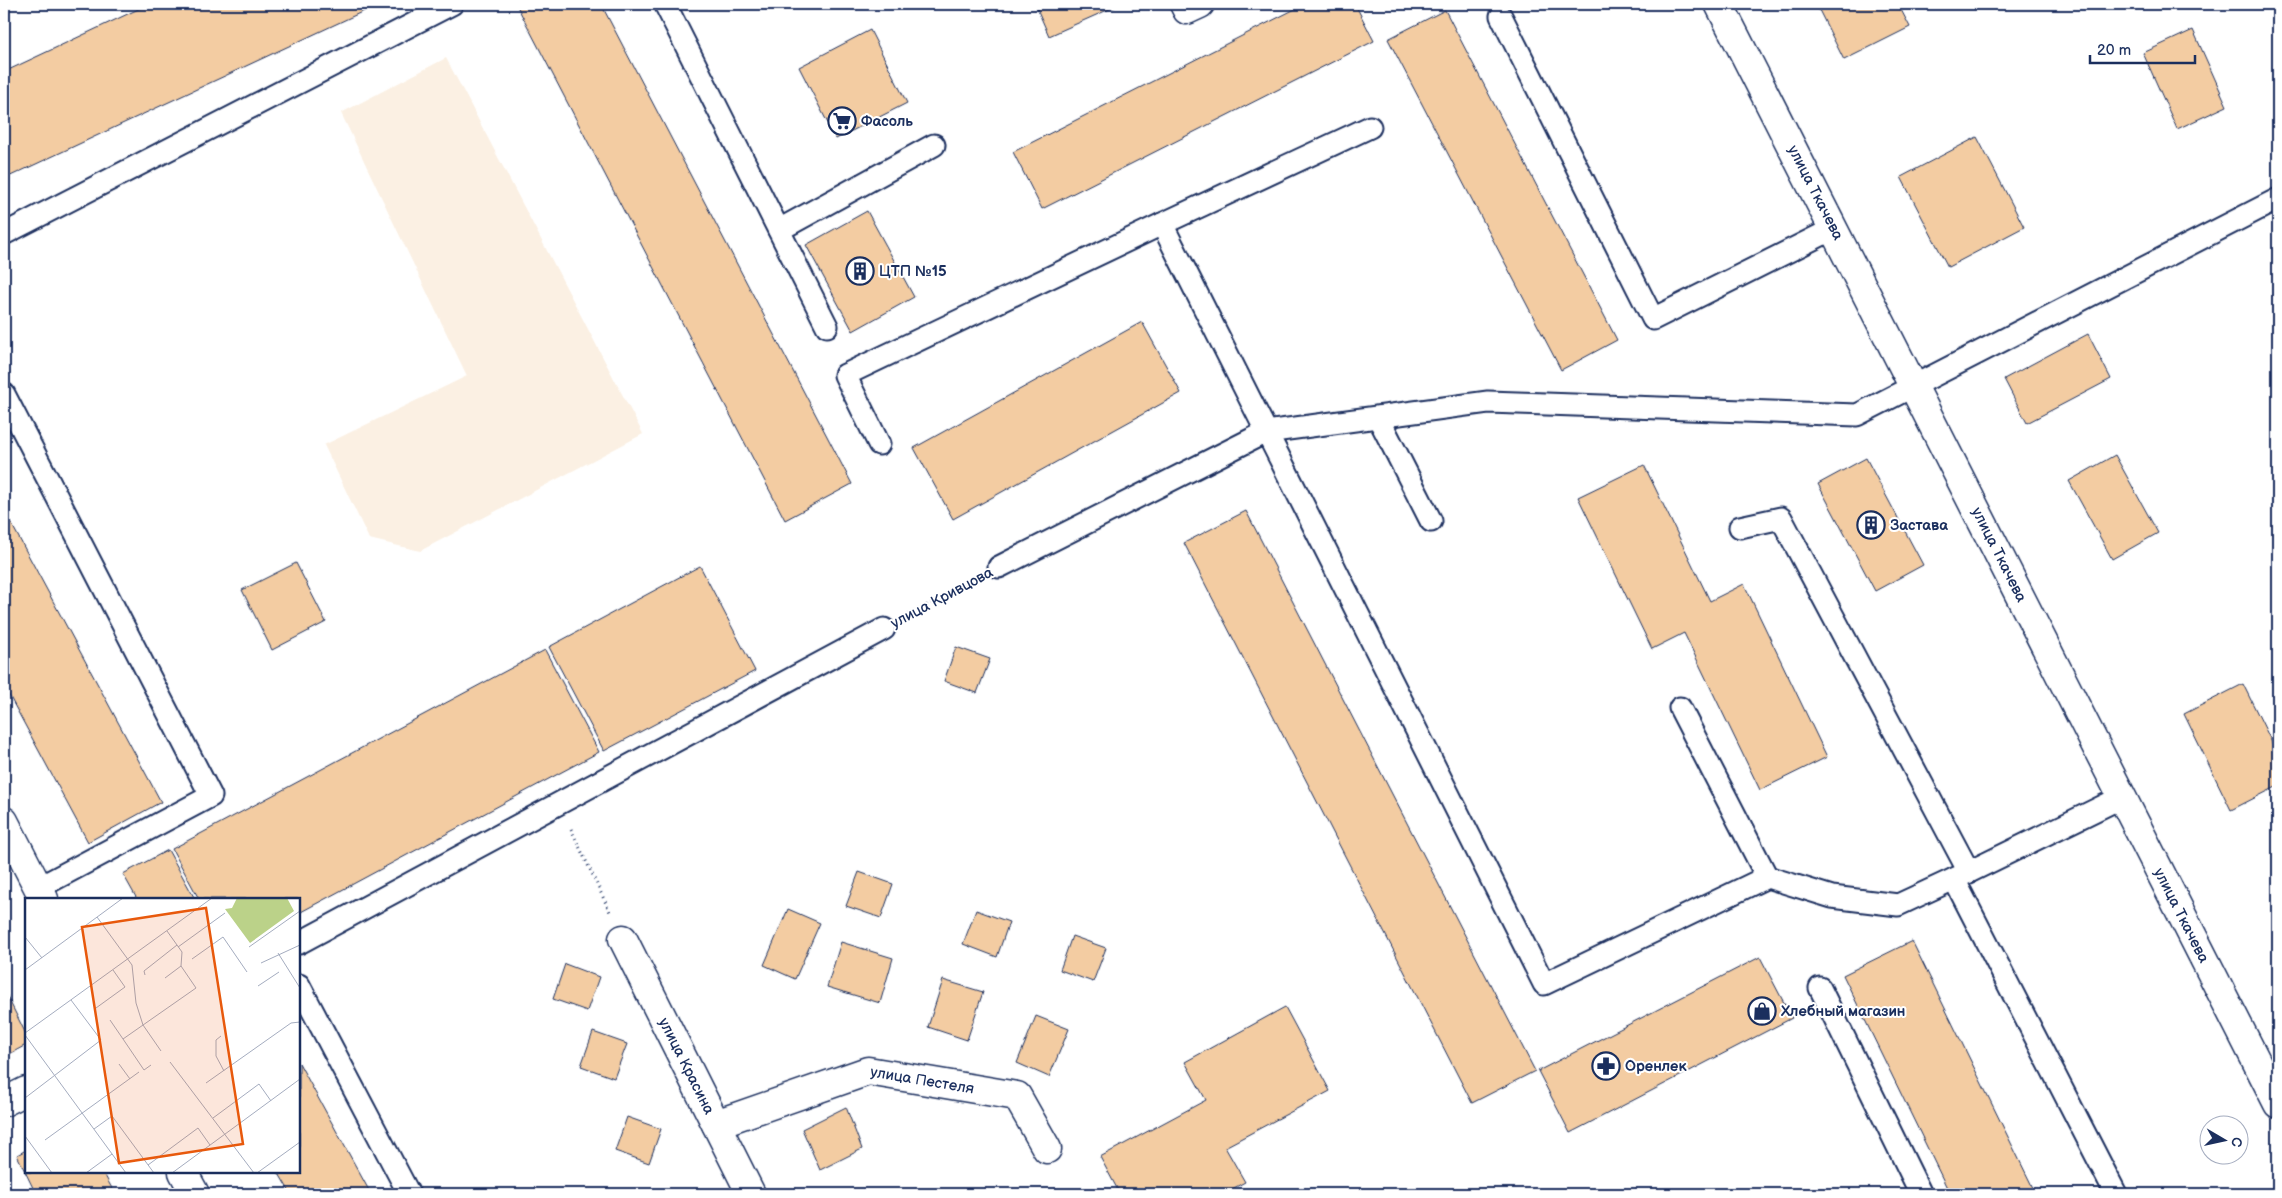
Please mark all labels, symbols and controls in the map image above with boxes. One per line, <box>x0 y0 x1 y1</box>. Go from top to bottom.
scale bar <box>2090 32 2194 64</box>
text: 20 m <box>2097 41 2131 60</box>
supermarket icon: Фасоль <box>827 106 857 136</box>
place label: Фасоль <box>861 112 913 131</box>
street label: улица Ткачева <box>1784 142 1848 243</box>
building icon: ЦТП №15 <box>845 256 875 286</box>
place label: ЦТП №15 <box>879 262 947 281</box>
street label: улица Ткачева <box>1968 504 2031 605</box>
building icon: Застава <box>1856 510 1886 540</box>
place label: Застава <box>1890 516 1948 535</box>
street label: улица Кривцова <box>888 563 997 633</box>
street label: улица Ткачева <box>2150 865 2214 966</box>
inset map <box>25 898 300 1173</box>
shop icon: Хлебный магазин <box>1747 996 1777 1026</box>
place label: Хлебный магазин <box>1780 1002 1906 1021</box>
street label: улица Красина <box>654 1014 719 1118</box>
pharmacy icon: Оренлек <box>1591 1051 1621 1081</box>
place label: Оренлек <box>1625 1057 1687 1076</box>
street label: улица Пестеля <box>869 1062 976 1098</box>
north arrow <box>2200 1116 2250 1166</box>
text: С <box>2227 1136 2246 1148</box>

